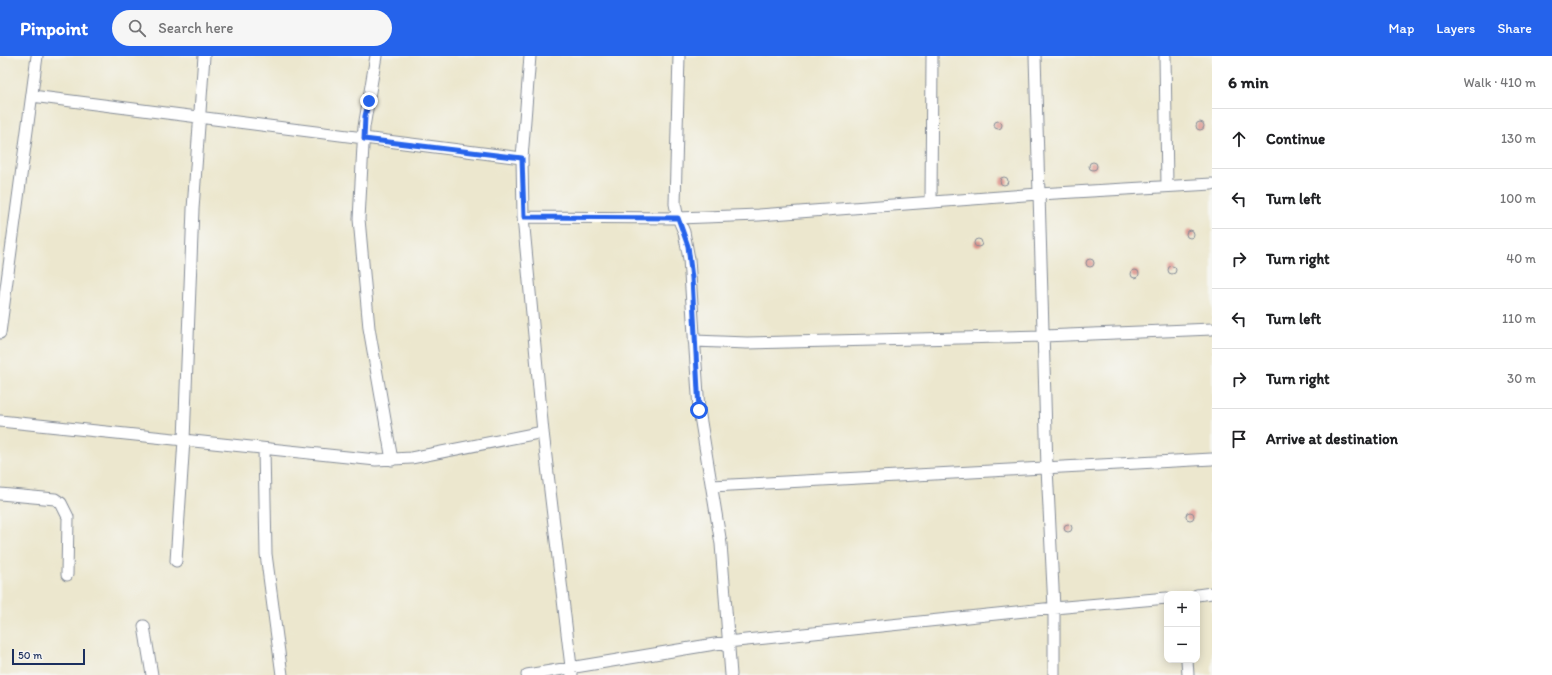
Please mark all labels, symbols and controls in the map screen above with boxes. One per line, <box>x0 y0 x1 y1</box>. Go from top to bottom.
search box <box>112 10 392 46</box>
text: Pinpoint <box>20 17 88 40</box>
icon: search <box>126 17 148 39</box>
text: Search here <box>158 19 233 37</box>
text: Map <box>1389 20 1414 37</box>
text: Layers <box>1436 20 1475 37</box>
text: Share <box>1497 20 1532 37</box>
text: 6 min <box>1228 72 1269 92</box>
text: Walk · 410 m <box>1464 75 1536 90</box>
route end <box>360 92 378 110</box>
icon: ahead <box>1228 128 1250 150</box>
text: Continue <box>1266 130 1325 148</box>
text: 130 m <box>1501 131 1536 146</box>
icon: left <box>1228 188 1250 210</box>
text: Turn left <box>1266 190 1321 208</box>
text: 100 m <box>1500 191 1536 206</box>
icon: right <box>1228 248 1250 270</box>
text: Turn right <box>1266 250 1330 268</box>
text: 40 m <box>1506 251 1536 266</box>
icon: left <box>1228 308 1250 330</box>
text: Turn left <box>1266 310 1321 328</box>
text: 110 m <box>1502 311 1536 326</box>
icon: right <box>1228 368 1250 390</box>
text: Turn right <box>1266 370 1330 388</box>
text: 30 m <box>1507 371 1536 386</box>
route start <box>690 401 708 419</box>
icon: arrive <box>1228 428 1250 450</box>
text: Arrive at destination <box>1266 430 1398 448</box>
map controls <box>1164 591 1200 663</box>
button: + <box>1164 591 1200 627</box>
button: − <box>1164 627 1200 663</box>
scale bar <box>12 647 85 666</box>
text: 50 m <box>18 649 42 662</box>

